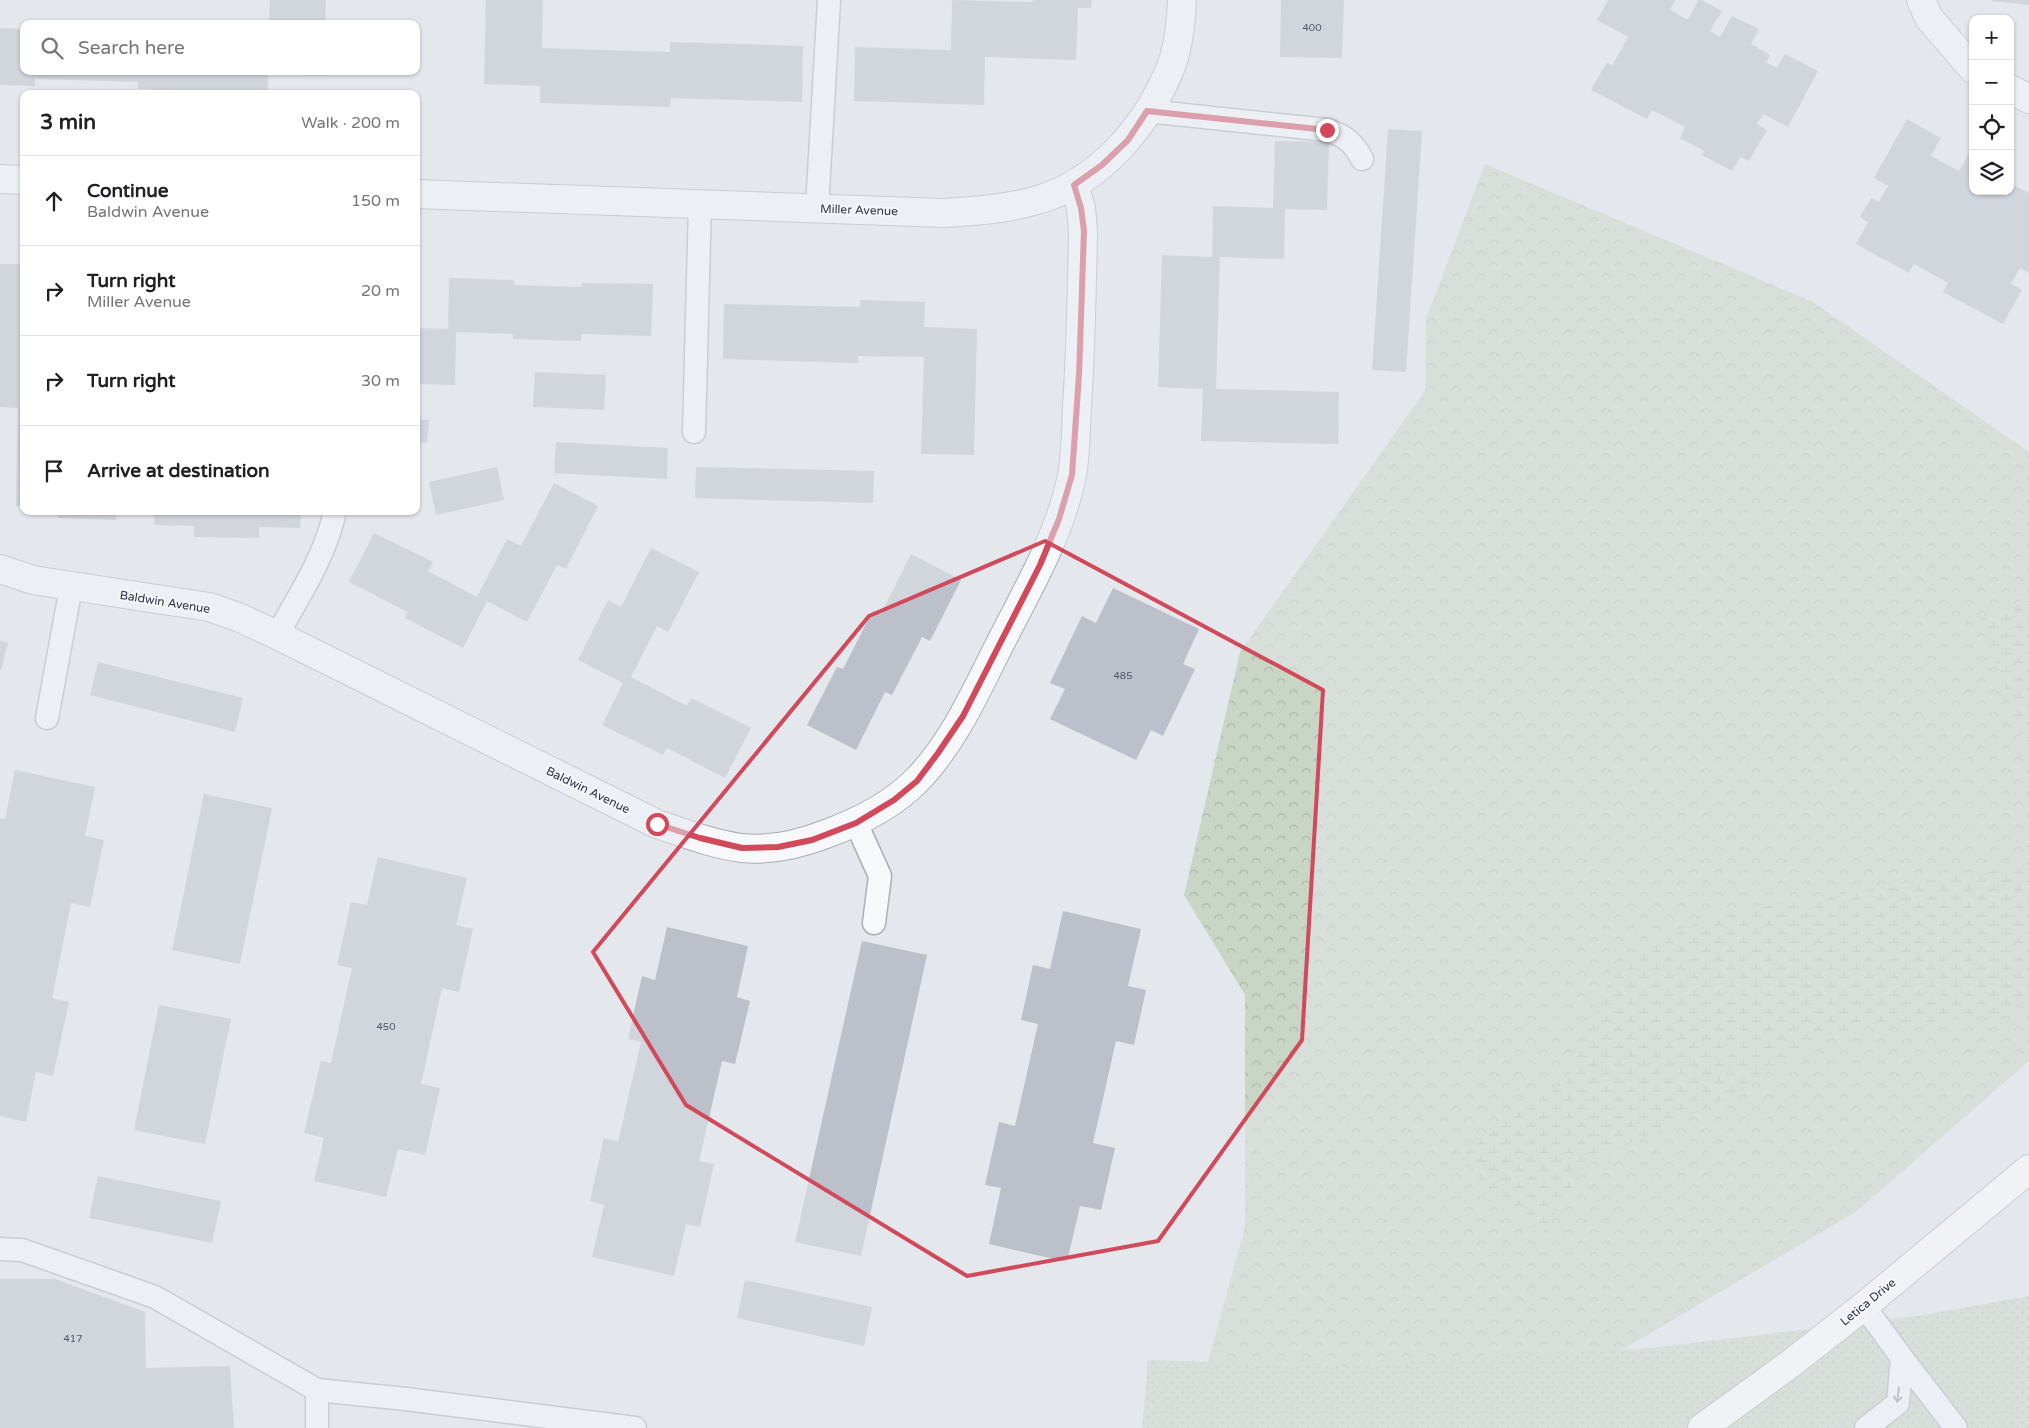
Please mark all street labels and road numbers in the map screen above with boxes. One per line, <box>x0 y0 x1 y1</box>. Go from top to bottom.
street label: Miller Avenue <box>820 202 898 218</box>
street label: Baldwin Avenue <box>119 588 211 616</box>
street label: Baldwin Avenue <box>544 764 632 816</box>
street label: Letica Drive <box>1838 1275 1899 1329</box>

